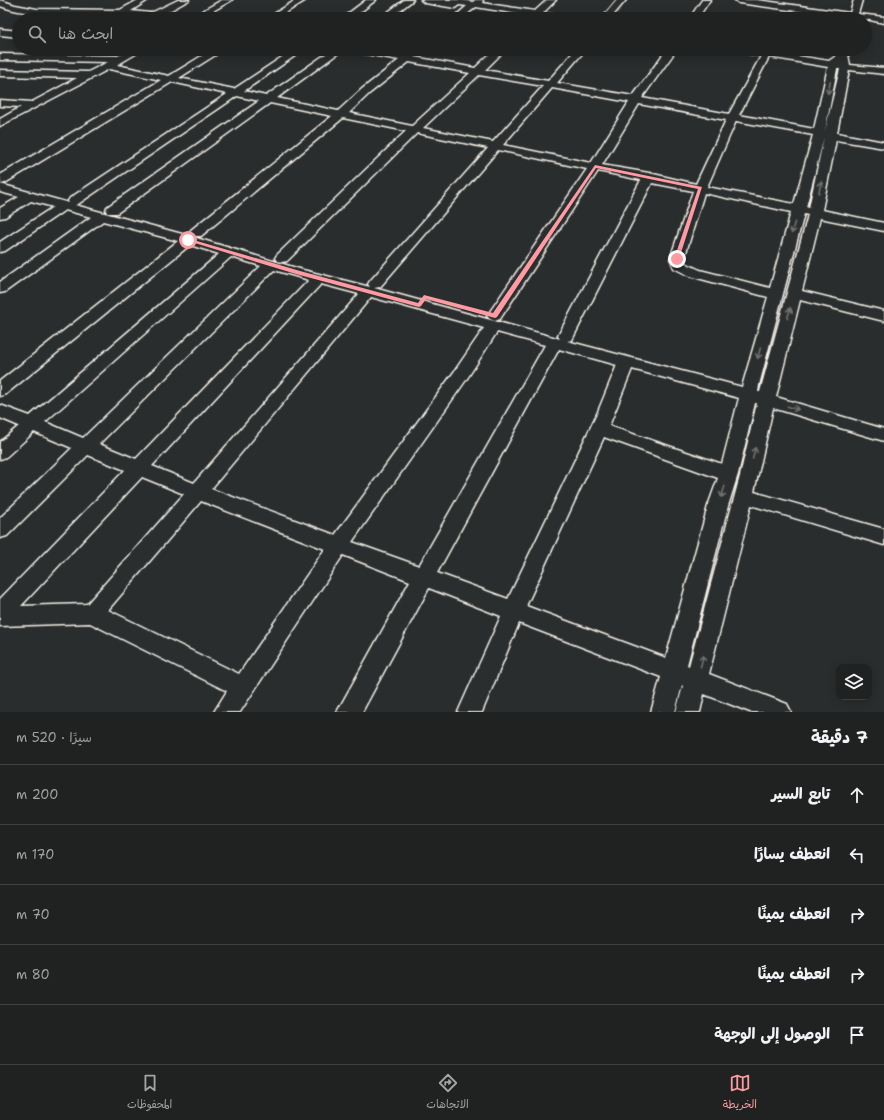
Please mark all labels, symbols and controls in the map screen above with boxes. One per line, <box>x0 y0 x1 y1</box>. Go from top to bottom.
search box <box>12 12 872 56</box>
icon: search <box>26 23 48 45</box>
text: ابحث هنا <box>58 24 113 44</box>
one-way arrow <box>824 81 832 94</box>
one-way arrow <box>816 181 824 194</box>
one-way arrow <box>789 221 797 234</box>
route start <box>179 231 197 249</box>
route end <box>668 250 686 268</box>
one-way arrow <box>785 307 793 320</box>
one-way arrow <box>755 346 762 359</box>
one-way arrow <box>786 405 799 412</box>
one-way arrow <box>751 447 759 460</box>
one-way arrow <box>719 486 726 499</box>
one-way arrow <box>699 655 706 668</box>
map controls <box>836 664 872 700</box>
button: layers <box>836 664 872 700</box>
text: 7 دقيقة <box>811 726 868 748</box>
text: سيرًا · 520 m <box>16 729 92 746</box>
text: تابع السير <box>771 784 830 804</box>
icon: ahead <box>846 784 868 806</box>
text: 200 m <box>16 786 58 803</box>
text: انعطف يسارًا <box>754 844 830 864</box>
icon: left <box>846 844 868 866</box>
text: 170 m <box>16 846 54 863</box>
text: انعطف يمينًا <box>758 904 830 924</box>
icon: right <box>846 904 868 926</box>
text: 70 m <box>16 906 50 923</box>
text: انعطف يمينًا <box>758 964 830 984</box>
icon: right <box>846 964 868 986</box>
text: 80 m <box>16 966 50 983</box>
text: الوصول إلى الوجهة <box>714 1024 830 1044</box>
icon: arrive <box>846 1024 868 1046</box>
tab: المحفوظات <box>127 1072 172 1114</box>
tab: الاتجاهات <box>426 1072 469 1114</box>
tab: الخريطة <box>723 1072 757 1114</box>

